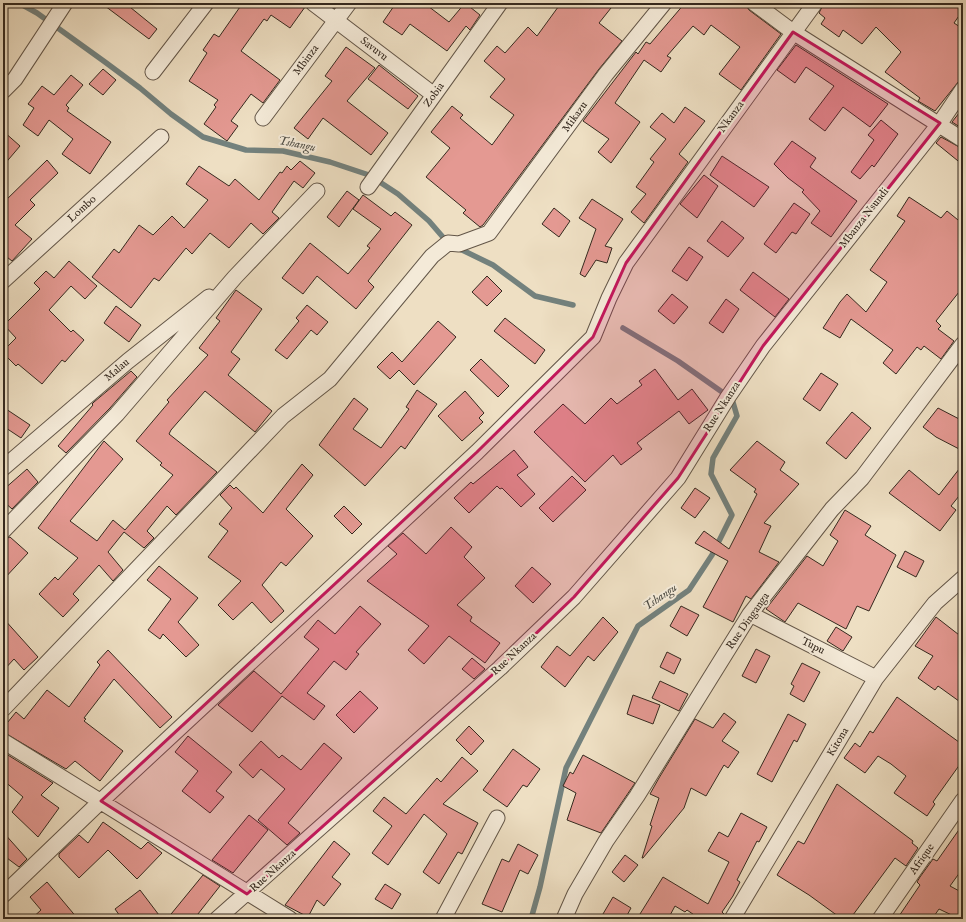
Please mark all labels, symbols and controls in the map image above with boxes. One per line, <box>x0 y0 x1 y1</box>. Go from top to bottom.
street label: Savuvu <box>357 34 391 64</box>
street label: Mbinza <box>290 42 322 78</box>
street label: Zobia <box>420 80 448 110</box>
street label: Nkanza <box>715 98 747 136</box>
street label: Mikazu <box>559 99 591 135</box>
water label: Tshangu <box>277 133 317 156</box>
street label: Mbanza Nsundi <box>836 185 892 251</box>
street label: Lombo <box>65 192 99 226</box>
street label: Malau <box>102 355 133 385</box>
street label: Rue Nkanza <box>701 379 744 435</box>
water label: Tshangu <box>640 580 680 615</box>
street label: Rue Dinganga <box>723 590 773 652</box>
street label: Rue Nkanza <box>488 629 540 679</box>
street label: Tupu <box>799 634 827 658</box>
street label: Kitona <box>824 725 852 759</box>
street label: Afrique <box>906 841 938 878</box>
street label: Rue Nkanza <box>247 846 299 895</box>

